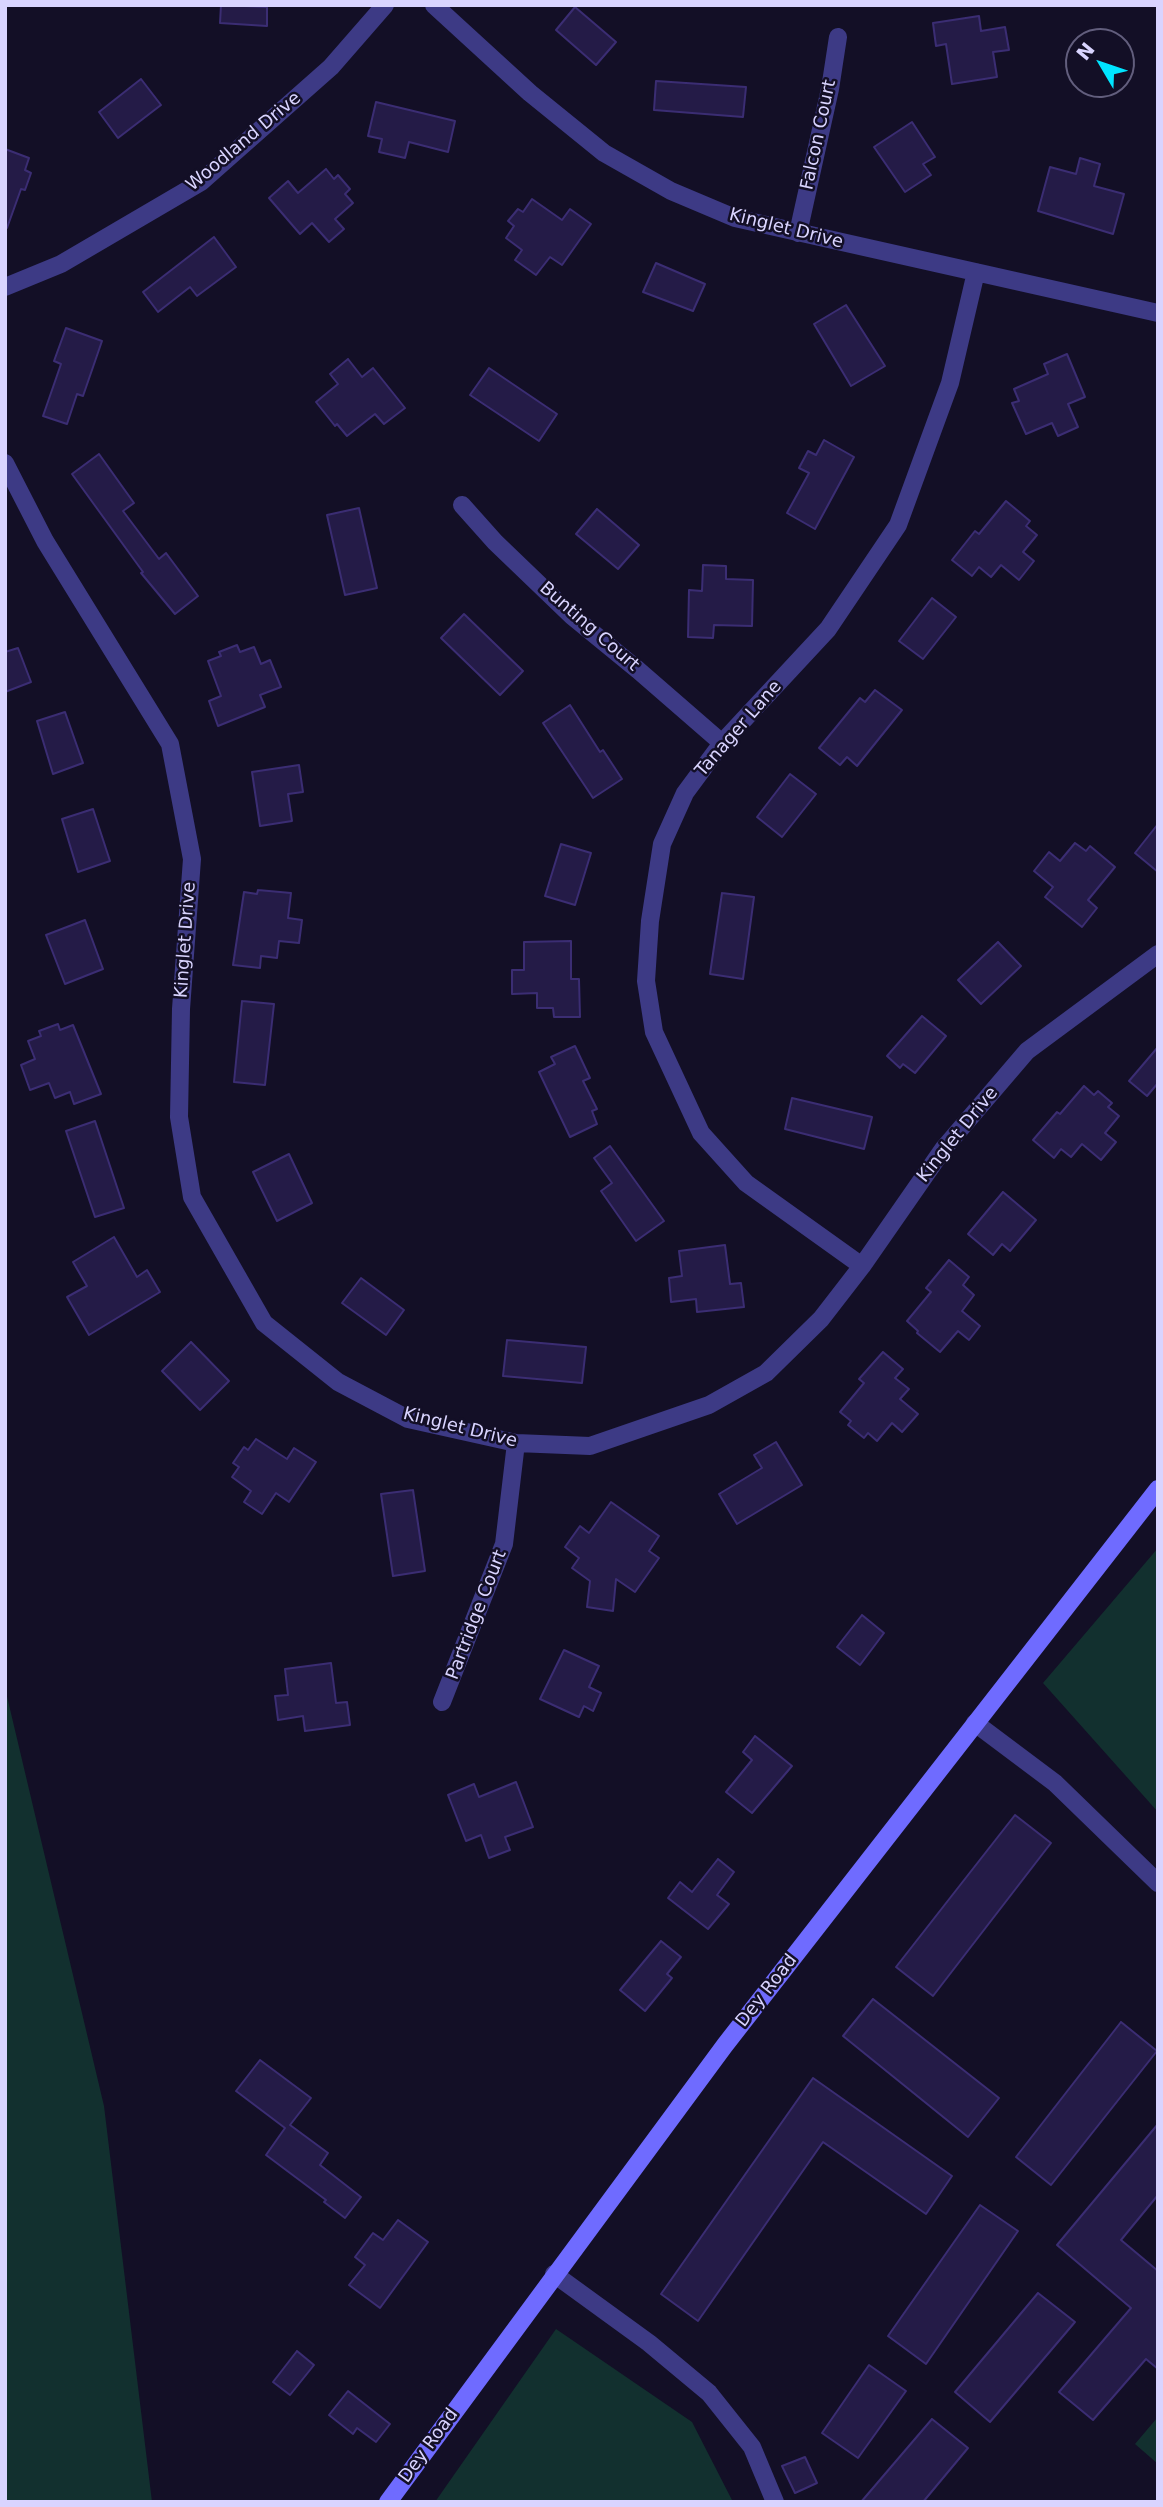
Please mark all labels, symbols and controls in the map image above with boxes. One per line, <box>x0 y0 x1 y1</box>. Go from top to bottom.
north arrow <box>1065 28 1135 98</box>
text: N <box>1072 38 1099 64</box>
street label: Falcon Court <box>797 78 841 192</box>
street label: Woodland Drive <box>182 88 306 196</box>
street label: Kinglet Drive <box>727 204 845 254</box>
street label: Bunting Court <box>535 578 643 676</box>
street label: Tanager Lane <box>691 676 787 782</box>
street label: Kinglet Drive <box>171 881 201 999</box>
street label: Kinglet Drive <box>913 1083 1003 1187</box>
street label: Kinglet Drive <box>401 1403 519 1453</box>
street label: Partridge Court <box>442 1547 512 1683</box>
street label: Dey Road <box>732 1950 802 2032</box>
street label: Dey Road <box>395 2405 463 2487</box>

